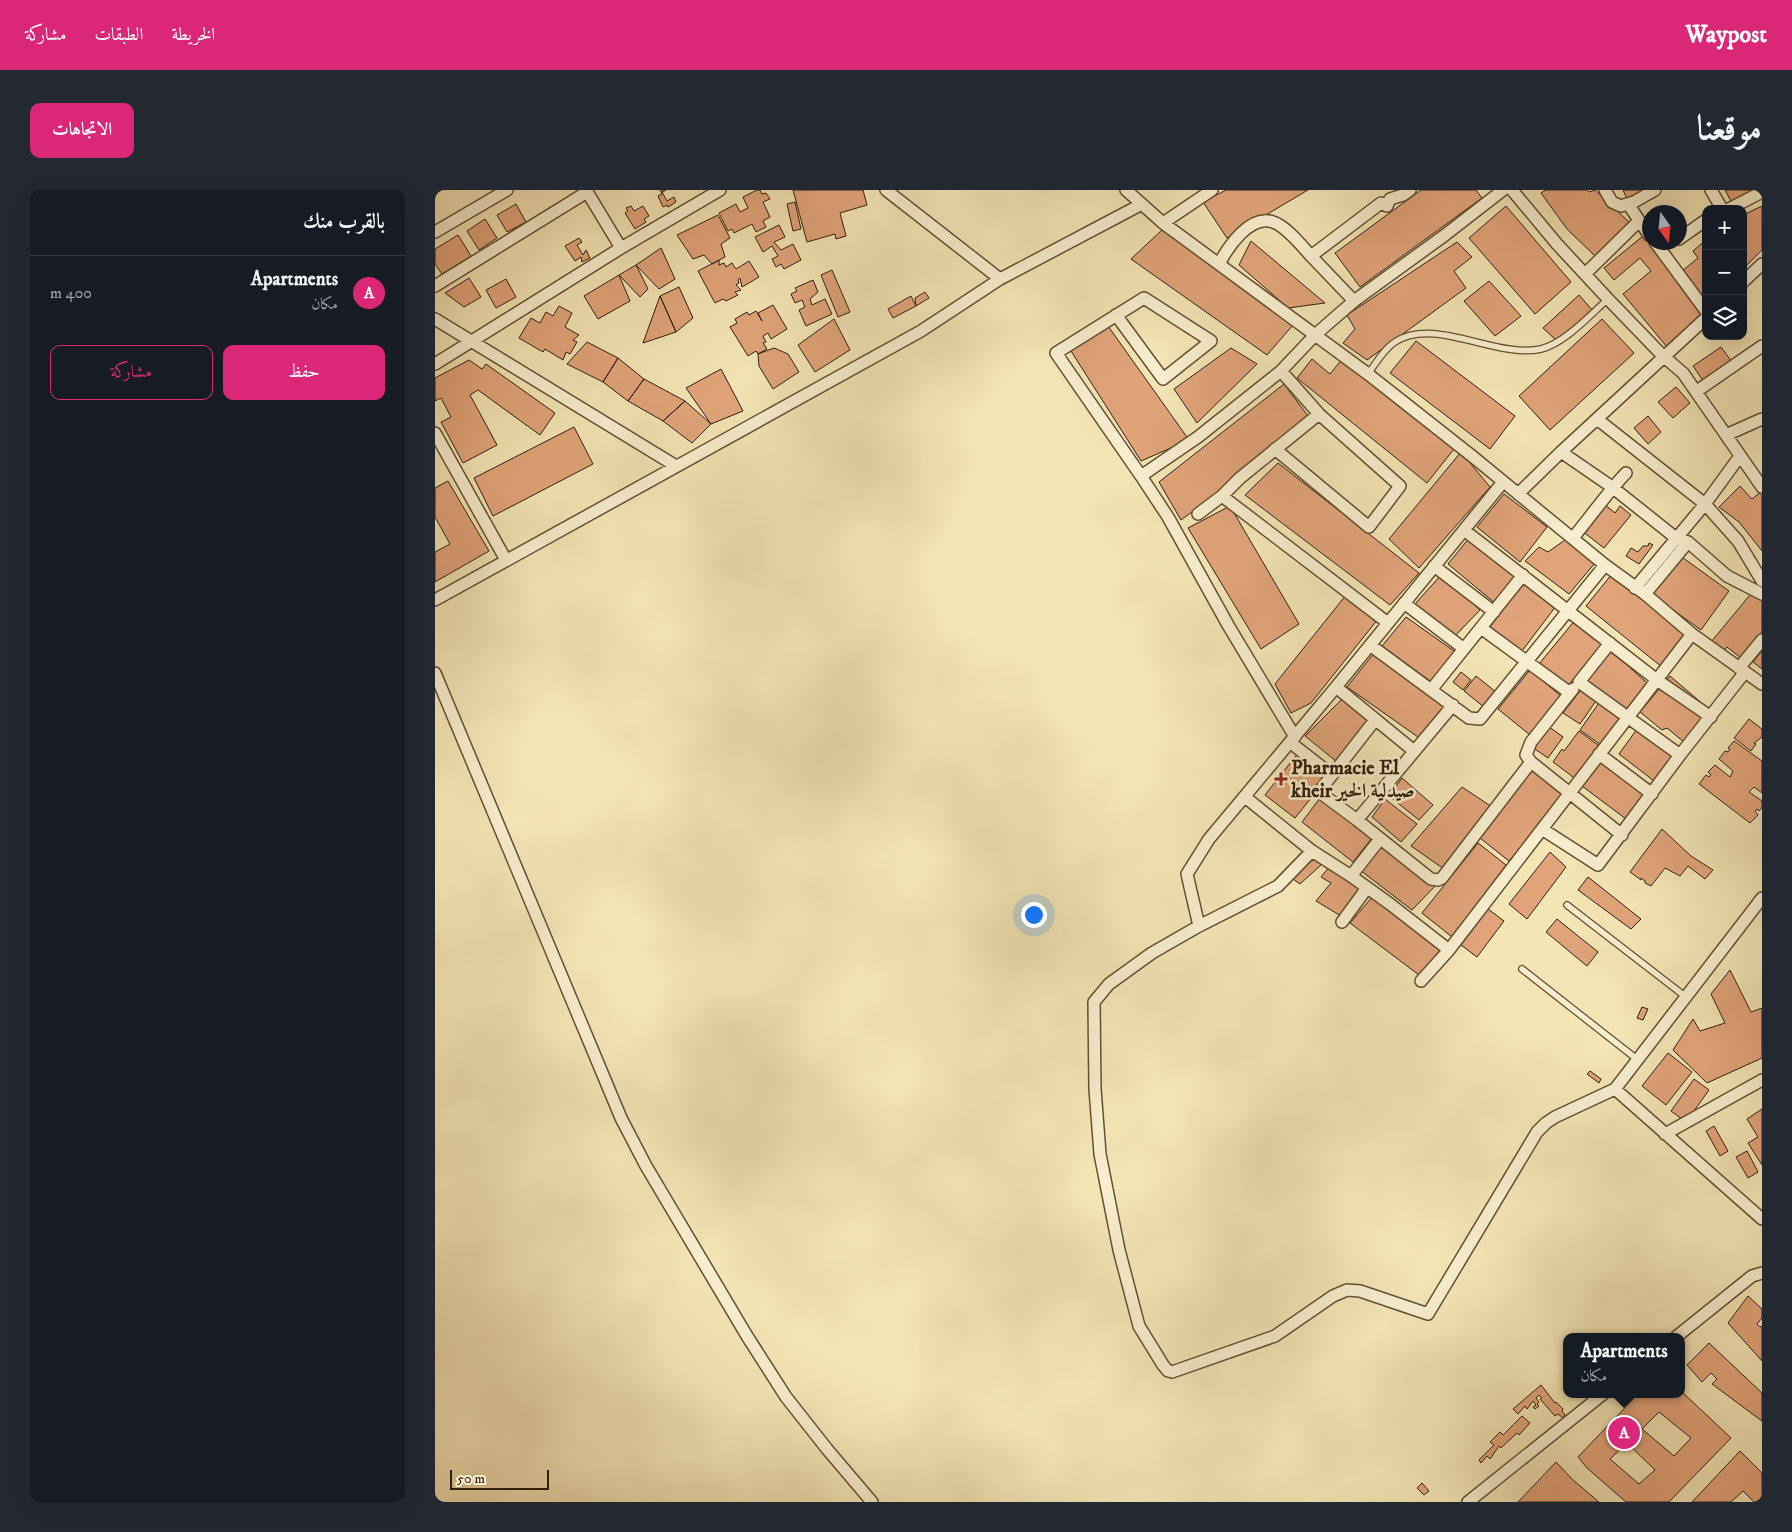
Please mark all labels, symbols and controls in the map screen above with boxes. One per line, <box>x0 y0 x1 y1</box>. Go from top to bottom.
text: Waypost <box>1686 20 1767 50</box>
text: مشاركة <box>25 24 66 46</box>
text: الطبقات <box>94 24 143 46</box>
text: الخريطة <box>171 24 215 46</box>
button: الاتجاهات <box>30 103 134 158</box>
text: موقعنا <box>1697 107 1762 151</box>
north arrow <box>1642 205 1687 250</box>
map controls <box>1702 205 1747 340</box>
button: + <box>1702 205 1747 250</box>
text: بالقرب منك <box>303 209 385 235</box>
button: − <box>1702 250 1747 295</box>
text: Apartments <box>251 268 338 291</box>
text: 400 m <box>50 283 92 303</box>
text: A <box>364 283 374 303</box>
text: مكان <box>311 294 338 314</box>
button: layers <box>1702 295 1747 340</box>
button: مشاركة <box>50 345 213 400</box>
button: حفظ <box>223 345 385 400</box>
place label: Pharmacie El kheir صيدلية الخير <box>1290 756 1415 804</box>
marker: Pharmacie El kheir صيدلية الخير <box>1275 773 1287 785</box>
your location <box>1021 902 1047 928</box>
popup <box>1563 1333 1685 1398</box>
text: Apartments <box>1580 1340 1668 1363</box>
text: مكان <box>1580 1366 1607 1386</box>
pin: A <box>1608 1414 1640 1452</box>
scale bar <box>450 1467 549 1490</box>
text: 50 m <box>457 1470 485 1488</box>

